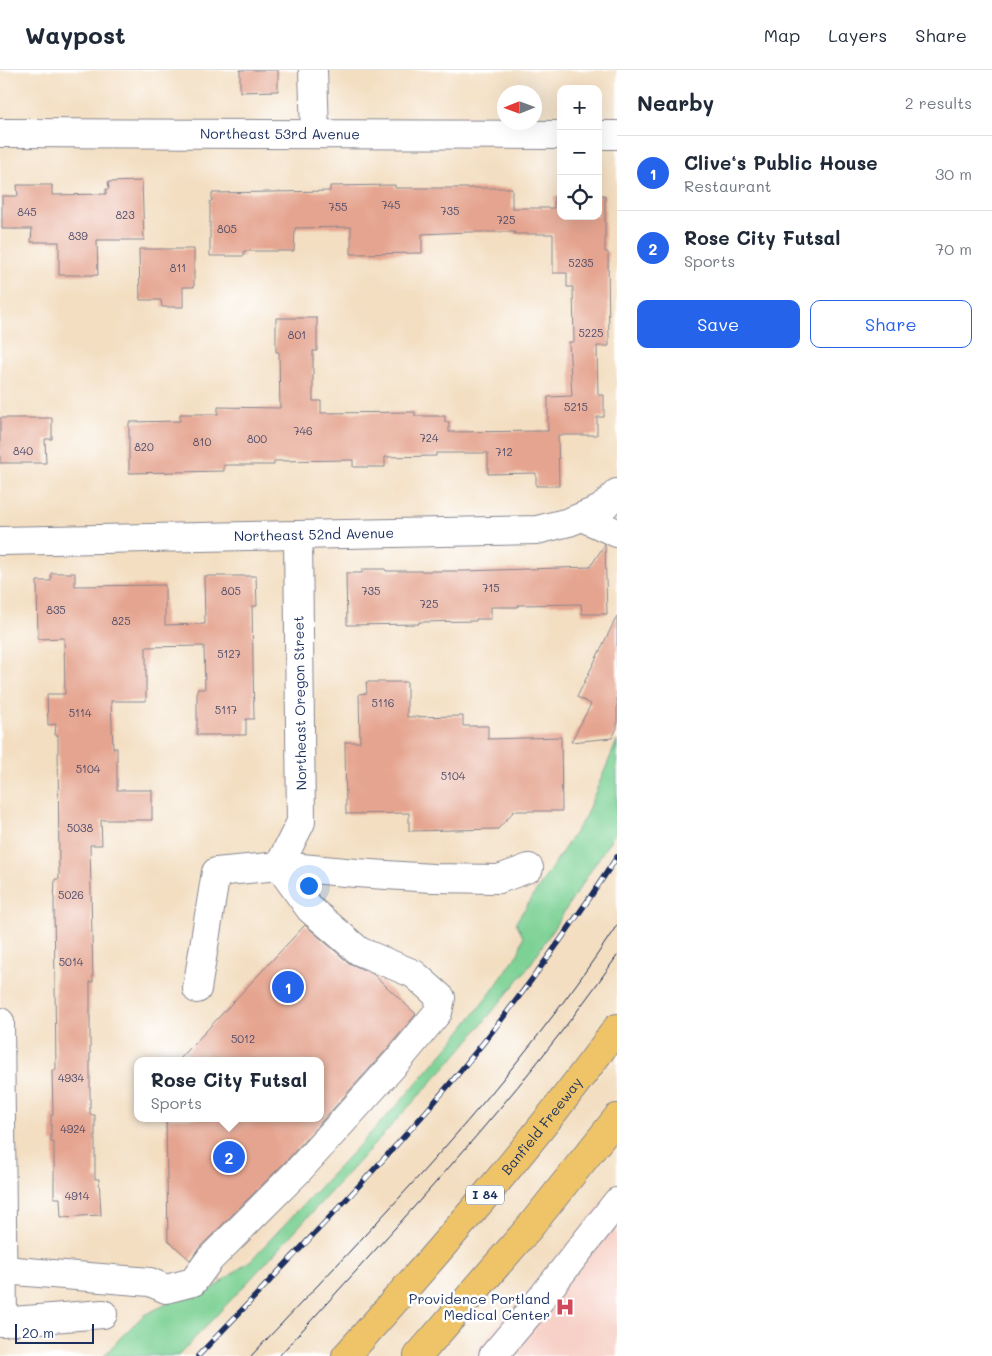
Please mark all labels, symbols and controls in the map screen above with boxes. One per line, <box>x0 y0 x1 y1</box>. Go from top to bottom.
text: Waypost <box>25 19 126 50</box>
text: Map <box>764 23 800 47</box>
text: Layers <box>828 23 887 47</box>
text: Share <box>915 23 967 47</box>
north arrow <box>497 85 542 130</box>
map controls <box>557 85 602 220</box>
button: + <box>557 85 602 130</box>
text: Nearby <box>637 89 714 116</box>
text: 2 results <box>905 92 972 113</box>
street label: Northeast 53rd Avenue <box>200 124 360 143</box>
button: − <box>557 130 602 175</box>
text: Clive‘s Public House <box>684 150 878 175</box>
text: 1 <box>649 163 657 184</box>
text: 30 m <box>935 163 972 184</box>
button: locate <box>557 175 602 220</box>
text: Restaurant <box>684 175 772 196</box>
house number: 745 <box>382 197 401 212</box>
house number: 755 <box>329 199 347 214</box>
house number: 735 <box>441 203 459 218</box>
house number: 845 <box>17 204 37 219</box>
house number: 823 <box>115 207 135 222</box>
house number: 725 <box>497 212 515 227</box>
house number: 805 <box>217 221 237 236</box>
text: Rose City Futsal <box>684 225 840 250</box>
house number: 839 <box>68 228 88 243</box>
text: 2 <box>649 238 657 259</box>
text: 70 m <box>935 238 972 259</box>
text: Sports <box>684 250 735 271</box>
house number: 5235 <box>568 255 594 270</box>
house number: 811 <box>170 260 186 275</box>
button: Save <box>637 300 800 348</box>
button: Share <box>810 300 972 348</box>
house number: 5225 <box>578 325 604 340</box>
house number: 801 <box>288 327 306 342</box>
house number: 5215 <box>564 399 588 414</box>
house number: 746 <box>293 423 313 438</box>
house number: 724 <box>420 430 439 445</box>
house number: 800 <box>247 431 267 446</box>
house number: 810 <box>193 434 211 449</box>
house number: 820 <box>134 439 154 454</box>
house number: 840 <box>13 443 33 458</box>
house number: 712 <box>495 444 513 459</box>
street label: Northeast 52nd Avenue <box>234 523 394 545</box>
house number: 715 <box>482 580 500 595</box>
house number: 805 <box>221 583 241 598</box>
house number: 735 <box>362 583 380 598</box>
house number: 725 <box>420 596 438 611</box>
house number: 835 <box>46 602 66 617</box>
house number: 825 <box>111 613 131 628</box>
street label: Northeast Oregon Street <box>288 616 311 790</box>
house number: 5127 <box>217 646 241 661</box>
house number: 5116 <box>372 695 394 710</box>
house number: 5117 <box>215 702 237 717</box>
house number: 5114 <box>69 705 92 720</box>
house number: 5104 <box>76 761 101 776</box>
house number: 5104 <box>441 768 466 783</box>
house number: 5038 <box>67 820 93 835</box>
your location <box>296 873 322 899</box>
house number: 5026 <box>58 887 84 902</box>
house number: 5014 <box>59 954 84 969</box>
pin: 1 <box>272 968 304 1006</box>
house number: 5012 <box>231 1031 255 1046</box>
popup <box>134 1057 324 1122</box>
text: Rose City Futsal <box>151 1067 307 1092</box>
house number: 4934 <box>58 1070 84 1085</box>
street label: Banfield Freeway <box>497 1073 586 1179</box>
text: Sports <box>151 1092 202 1113</box>
house number: 4924 <box>60 1121 86 1136</box>
pin: 2 <box>213 1138 245 1176</box>
road number: I 84 <box>466 1186 504 1204</box>
house number: 4914 <box>65 1188 90 1203</box>
place label: Providence Portland Medical Center <box>409 1289 550 1324</box>
hospital icon: Providence Portland Medical Center <box>554 1296 576 1318</box>
scale bar <box>15 1321 94 1344</box>
text: 20 m <box>22 1323 54 1342</box>

